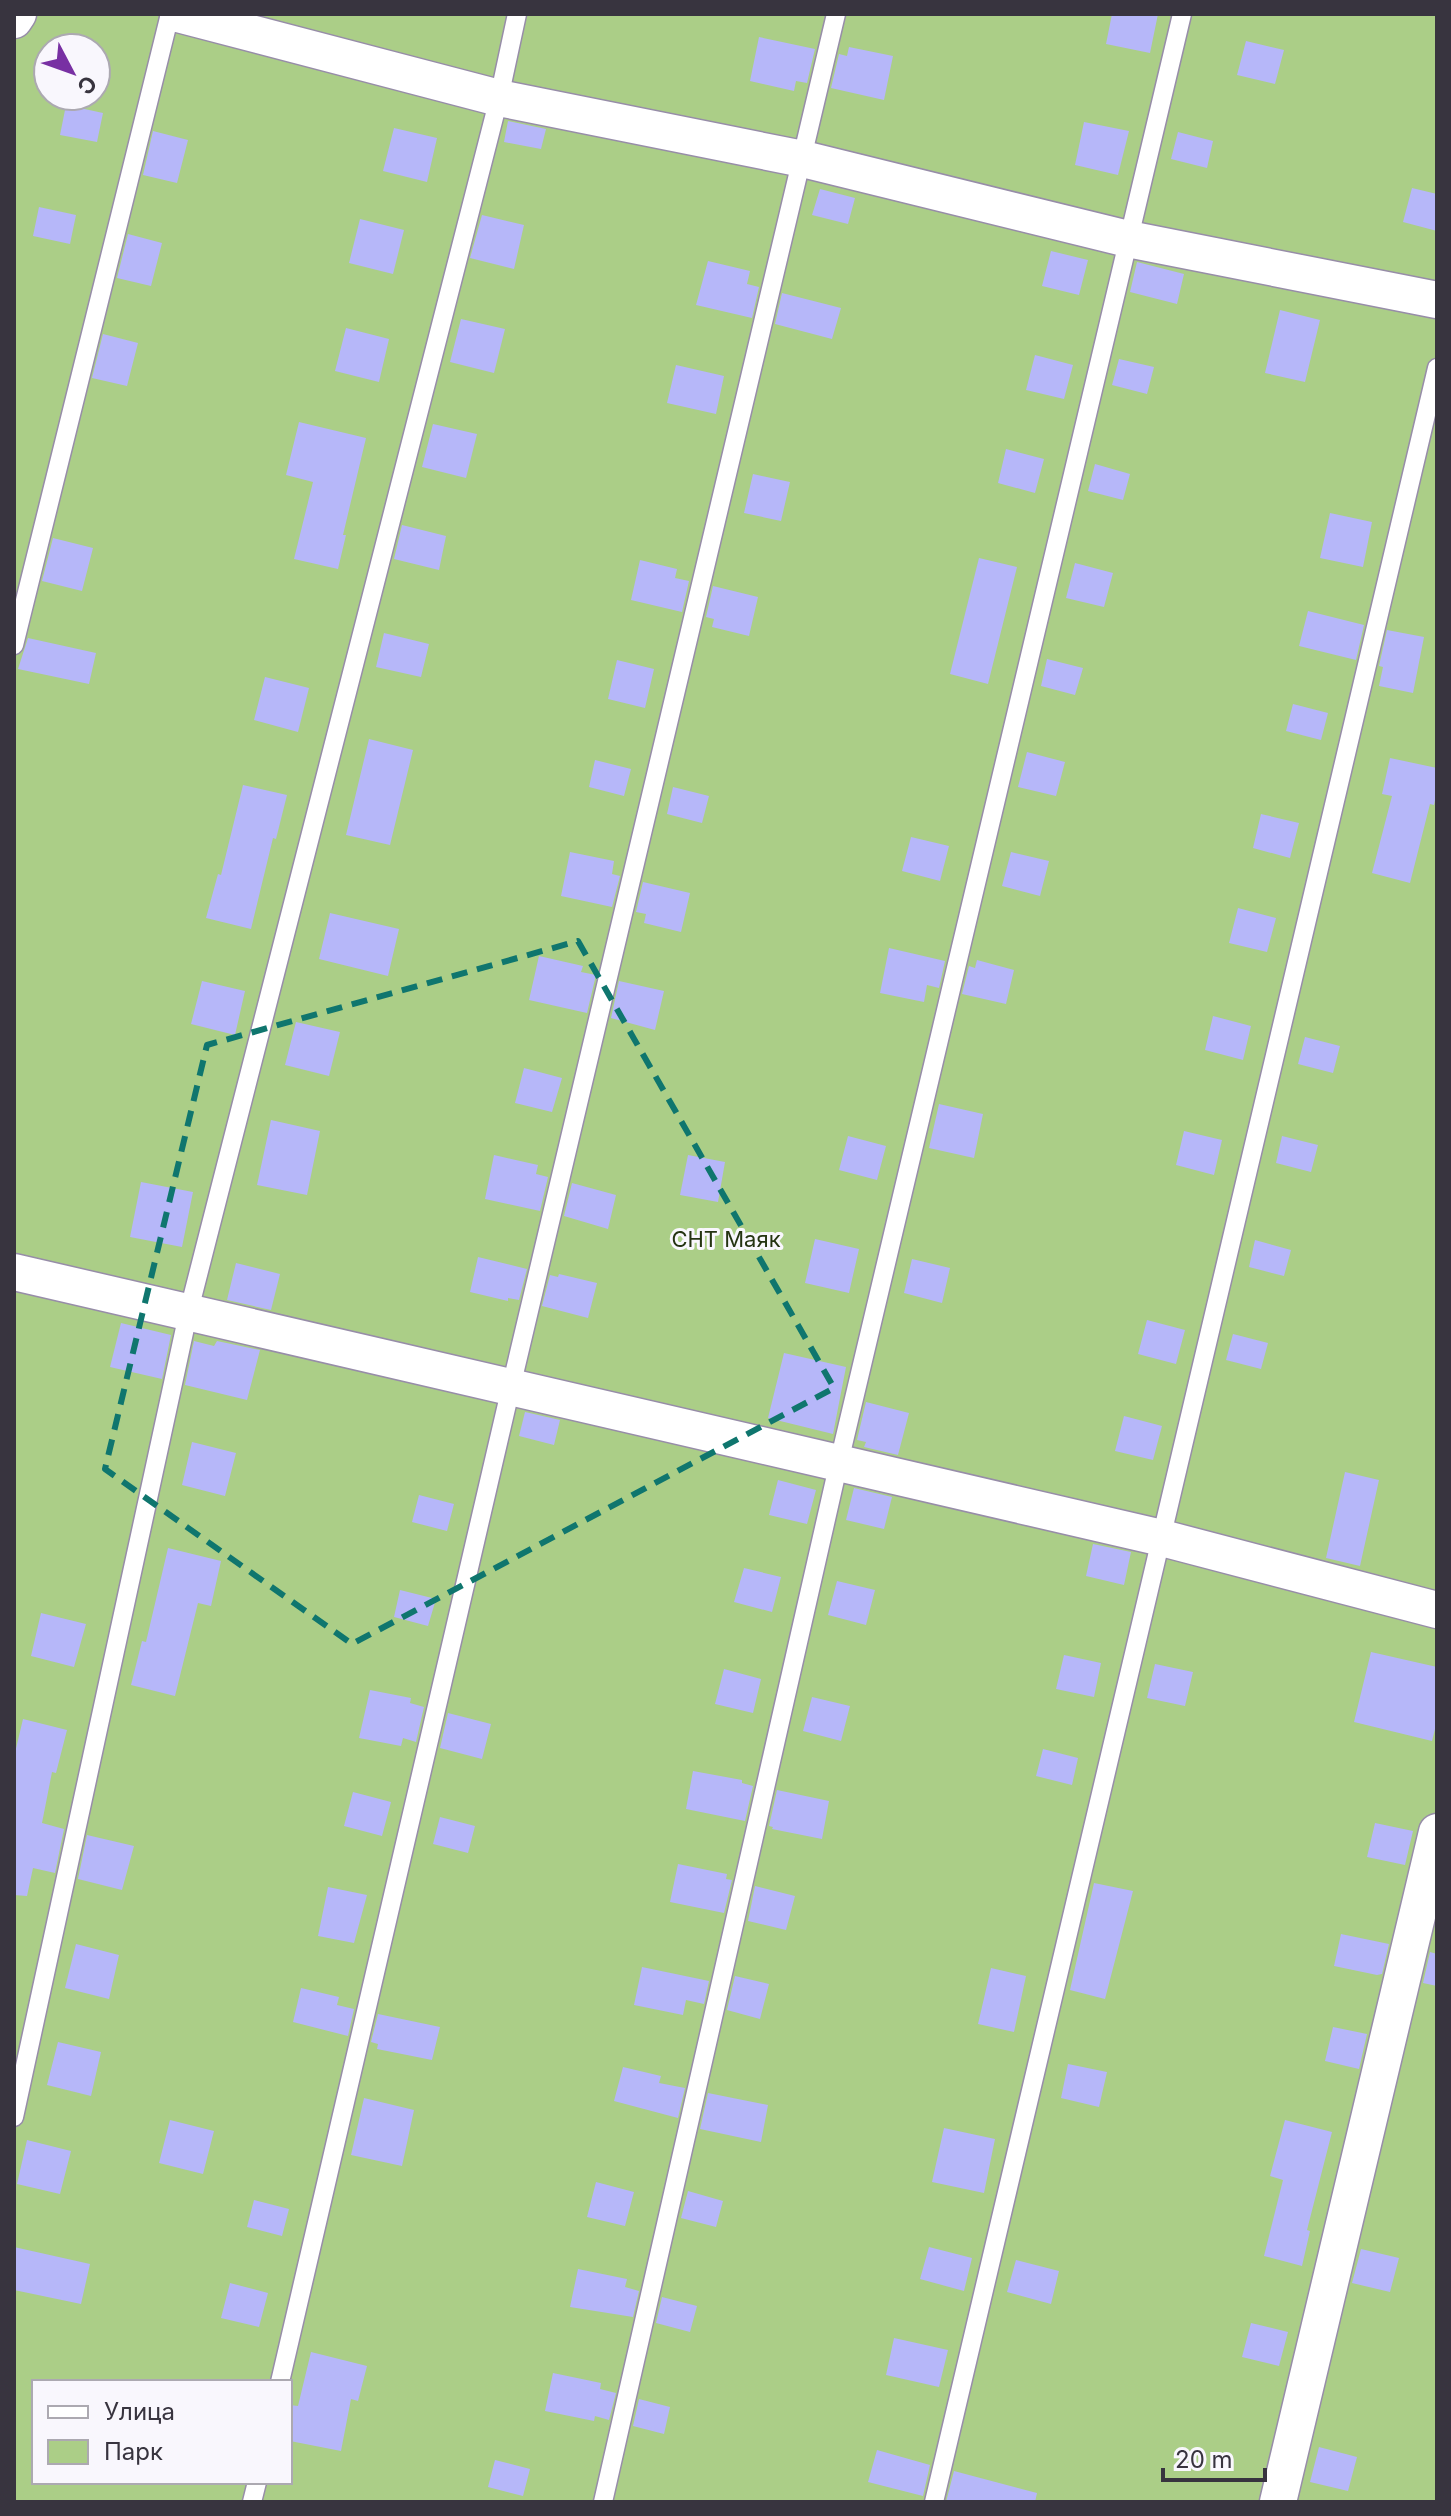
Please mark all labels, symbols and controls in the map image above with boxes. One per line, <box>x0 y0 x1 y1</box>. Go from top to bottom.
north arrow <box>32 32 112 112</box>
text: С <box>72 70 102 100</box>
park label: СНТ Маяк <box>671 1226 781 1252</box>
legend <box>32 2380 292 2484</box>
text: Улица <box>104 2397 175 2426</box>
scale bar <box>1163 2432 1265 2482</box>
text: Парк <box>104 2437 163 2466</box>
text: 20 m <box>1175 2445 1233 2474</box>

